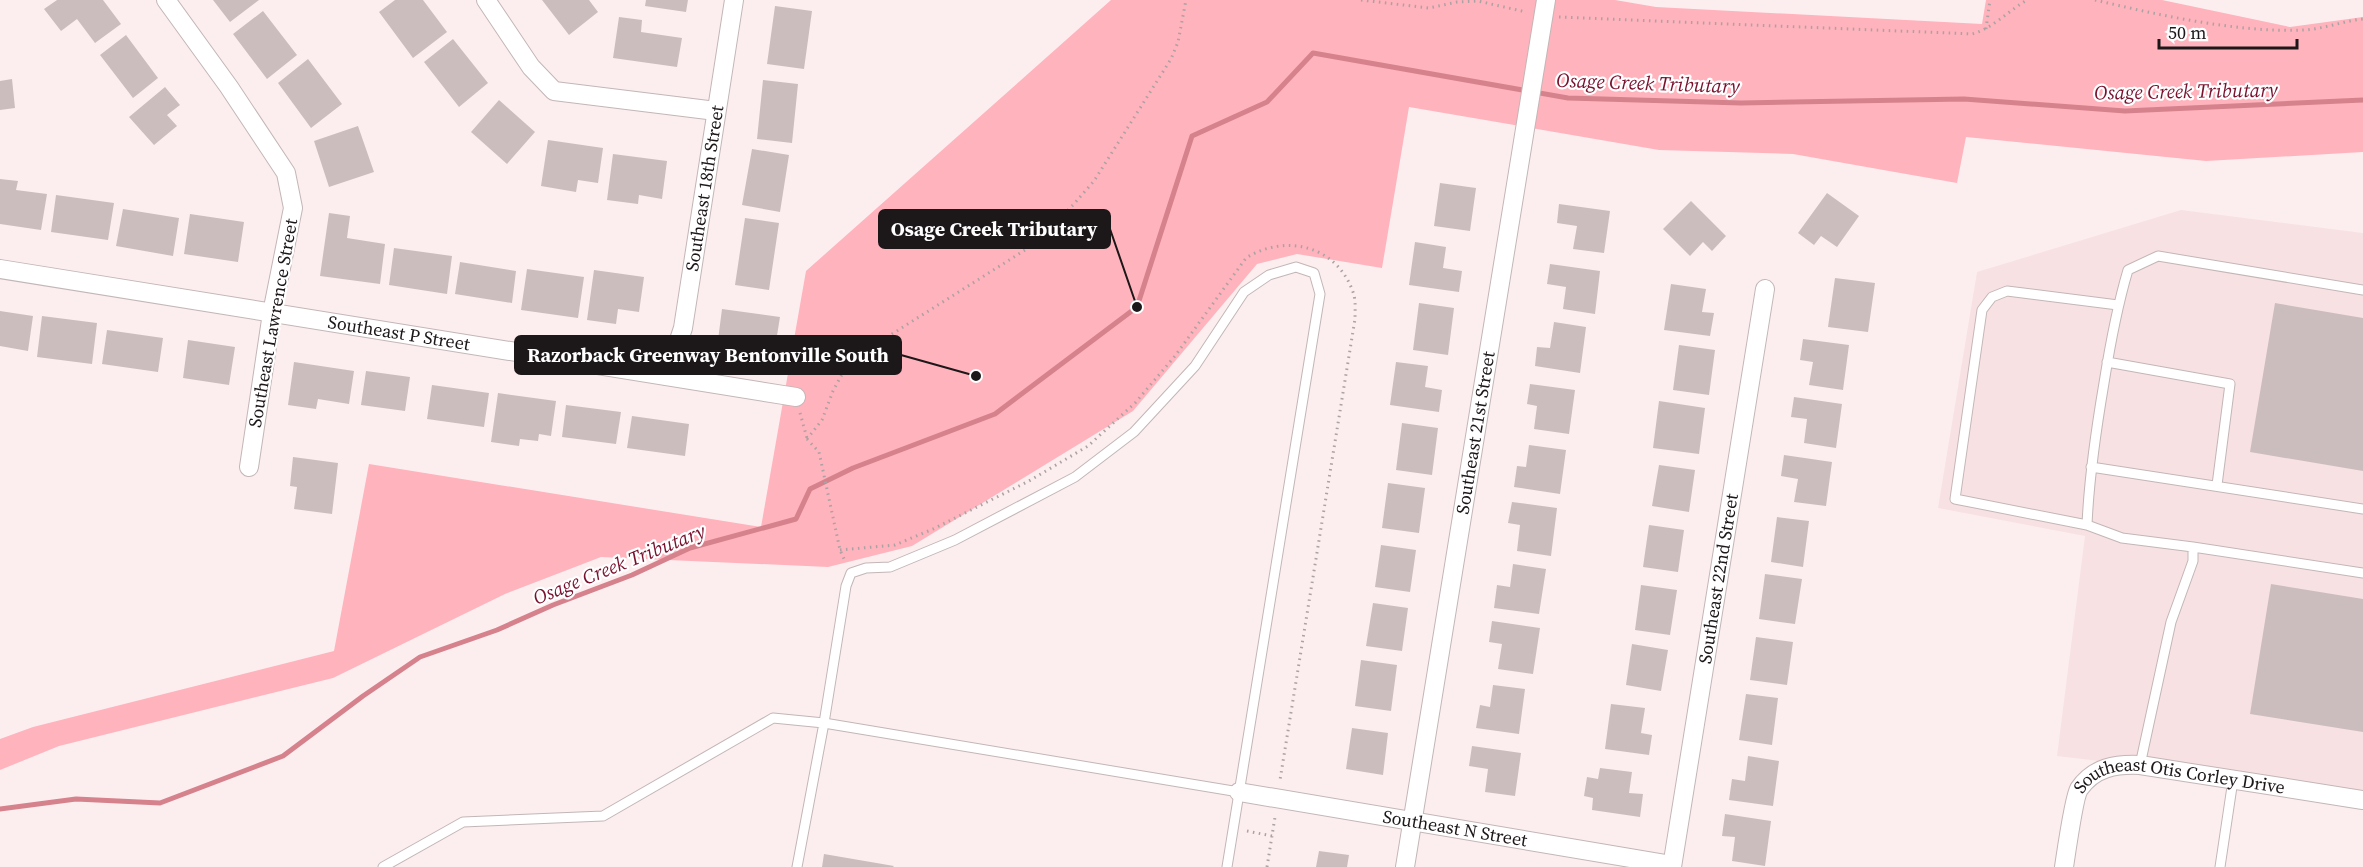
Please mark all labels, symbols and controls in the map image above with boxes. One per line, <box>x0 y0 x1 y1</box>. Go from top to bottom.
scale bar <box>2159 12 2297 50</box>
text: 50 m <box>2168 20 2206 45</box>
water label: Osage Creek Tributary <box>1556 66 1741 100</box>
water label: Osage Creek Tributary <box>2094 75 2278 107</box>
street label: Southeast 18th Street <box>679 103 729 273</box>
callout: Osage Creek Tributary <box>879 210 1110 248</box>
text: Osage Creek Tributary <box>891 215 1098 243</box>
street label: Southeast Lawrence Street <box>242 216 303 429</box>
street label: Southeast P Street <box>326 309 472 356</box>
callout: Razorback Greenway Bentonville South <box>515 336 901 374</box>
text: Razorback Greenway Bentonville South <box>527 341 889 369</box>
street label: Southeast 21st Street <box>1450 349 1501 516</box>
street label: Southeast 22nd Street <box>1692 492 1744 666</box>
water label: Osage Creek Tributary <box>529 516 710 611</box>
text: Southeast Otis Corley Drive <box>2067 752 2287 800</box>
street label: Southeast Otis Corley Drive <box>2076 779 2294 809</box>
street label: Southeast N Street <box>1381 803 1529 852</box>

